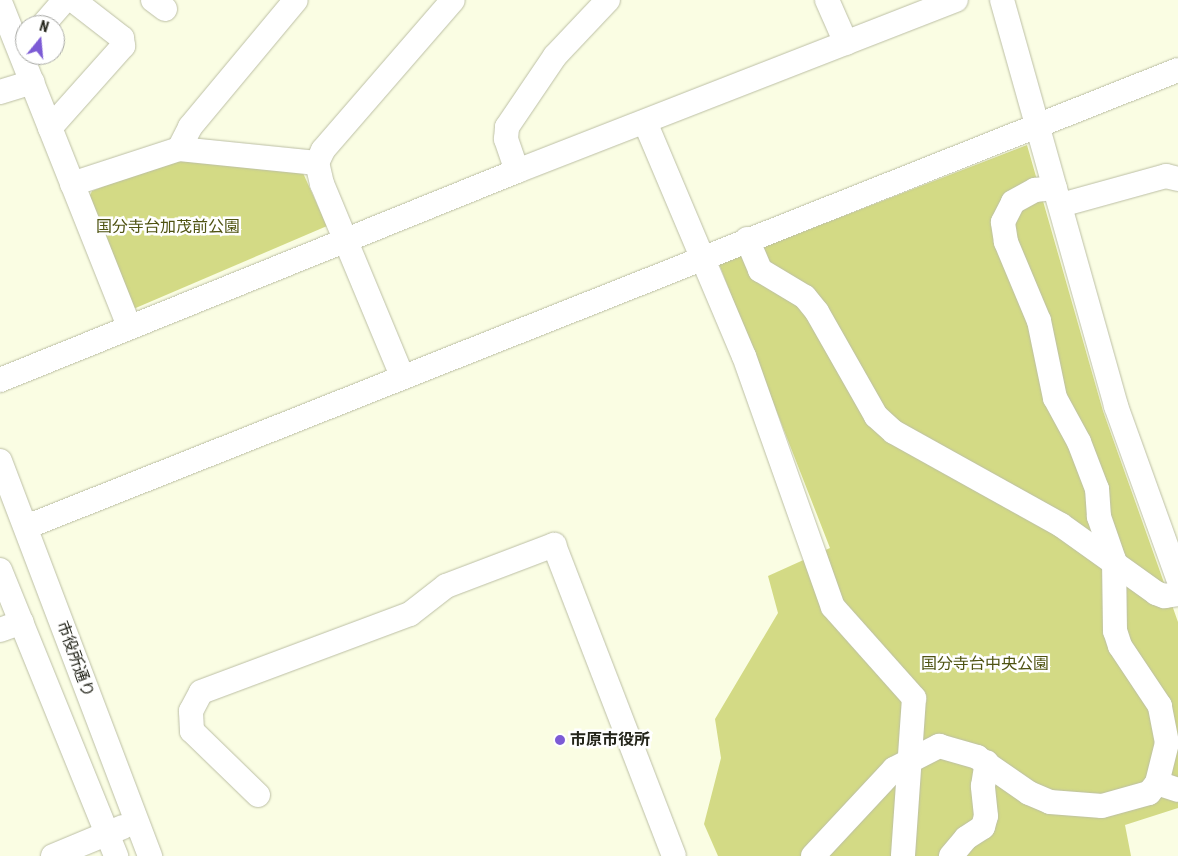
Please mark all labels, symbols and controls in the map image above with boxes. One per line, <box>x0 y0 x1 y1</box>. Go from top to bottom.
north arrow <box>15 15 65 65</box>
text: N <box>38 18 51 36</box>
park label: 国分寺台加茂前公園 <box>96 217 240 237</box>
street label: 市役所通り <box>52 618 98 700</box>
park label: 国分寺台中央公園 <box>921 654 1049 674</box>
place label: 市原市役所 <box>570 730 650 750</box>
marker: 市原市役所 <box>554 734 566 746</box>

